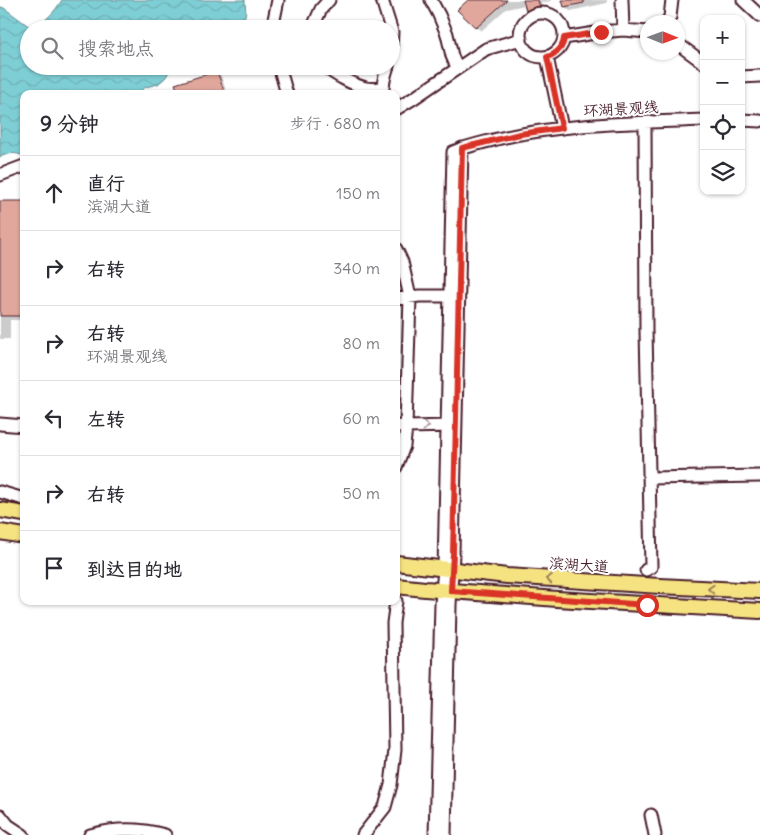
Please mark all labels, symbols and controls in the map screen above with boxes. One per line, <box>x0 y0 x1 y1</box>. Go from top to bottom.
north arrow <box>640 15 685 60</box>
map controls <box>700 15 745 195</box>
button: + <box>700 15 745 60</box>
search box <box>20 20 400 75</box>
route end <box>590 21 613 44</box>
icon: search <box>38 34 66 62</box>
text: 搜索地点 <box>78 36 154 60</box>
button: − <box>700 60 745 105</box>
street label: 环湖景观线 <box>583 97 659 120</box>
button: locate <box>700 105 745 150</box>
text: 9 分钟 <box>40 110 99 137</box>
text: 步行 · 680 m <box>290 113 380 133</box>
button: layers <box>700 150 745 195</box>
text: 直行 <box>87 171 125 195</box>
icon: ahead <box>40 179 68 207</box>
text: 150 m <box>336 183 380 203</box>
text: 滨湖大道 <box>87 196 151 216</box>
icon: right <box>40 254 68 282</box>
text: 右转 <box>87 257 125 281</box>
text: 340 m <box>333 258 380 278</box>
text: 右转 <box>87 321 125 345</box>
icon: right <box>40 329 68 357</box>
text: 80 m <box>342 333 380 353</box>
text: 环湖景观线 <box>87 346 167 366</box>
icon: left <box>40 404 68 432</box>
text: 左转 <box>87 407 125 431</box>
text: 60 m <box>342 408 380 428</box>
one-way arrow <box>422 421 430 431</box>
icon: right <box>40 479 68 507</box>
text: 右转 <box>87 482 125 506</box>
text: 50 m <box>342 483 380 503</box>
street label: 滨湖大道 <box>548 553 610 576</box>
icon: arrive <box>40 554 68 582</box>
text: 到达目的地 <box>87 557 182 581</box>
one-way arrow <box>545 573 553 584</box>
one-way arrow <box>707 583 715 594</box>
route start <box>636 594 659 617</box>

